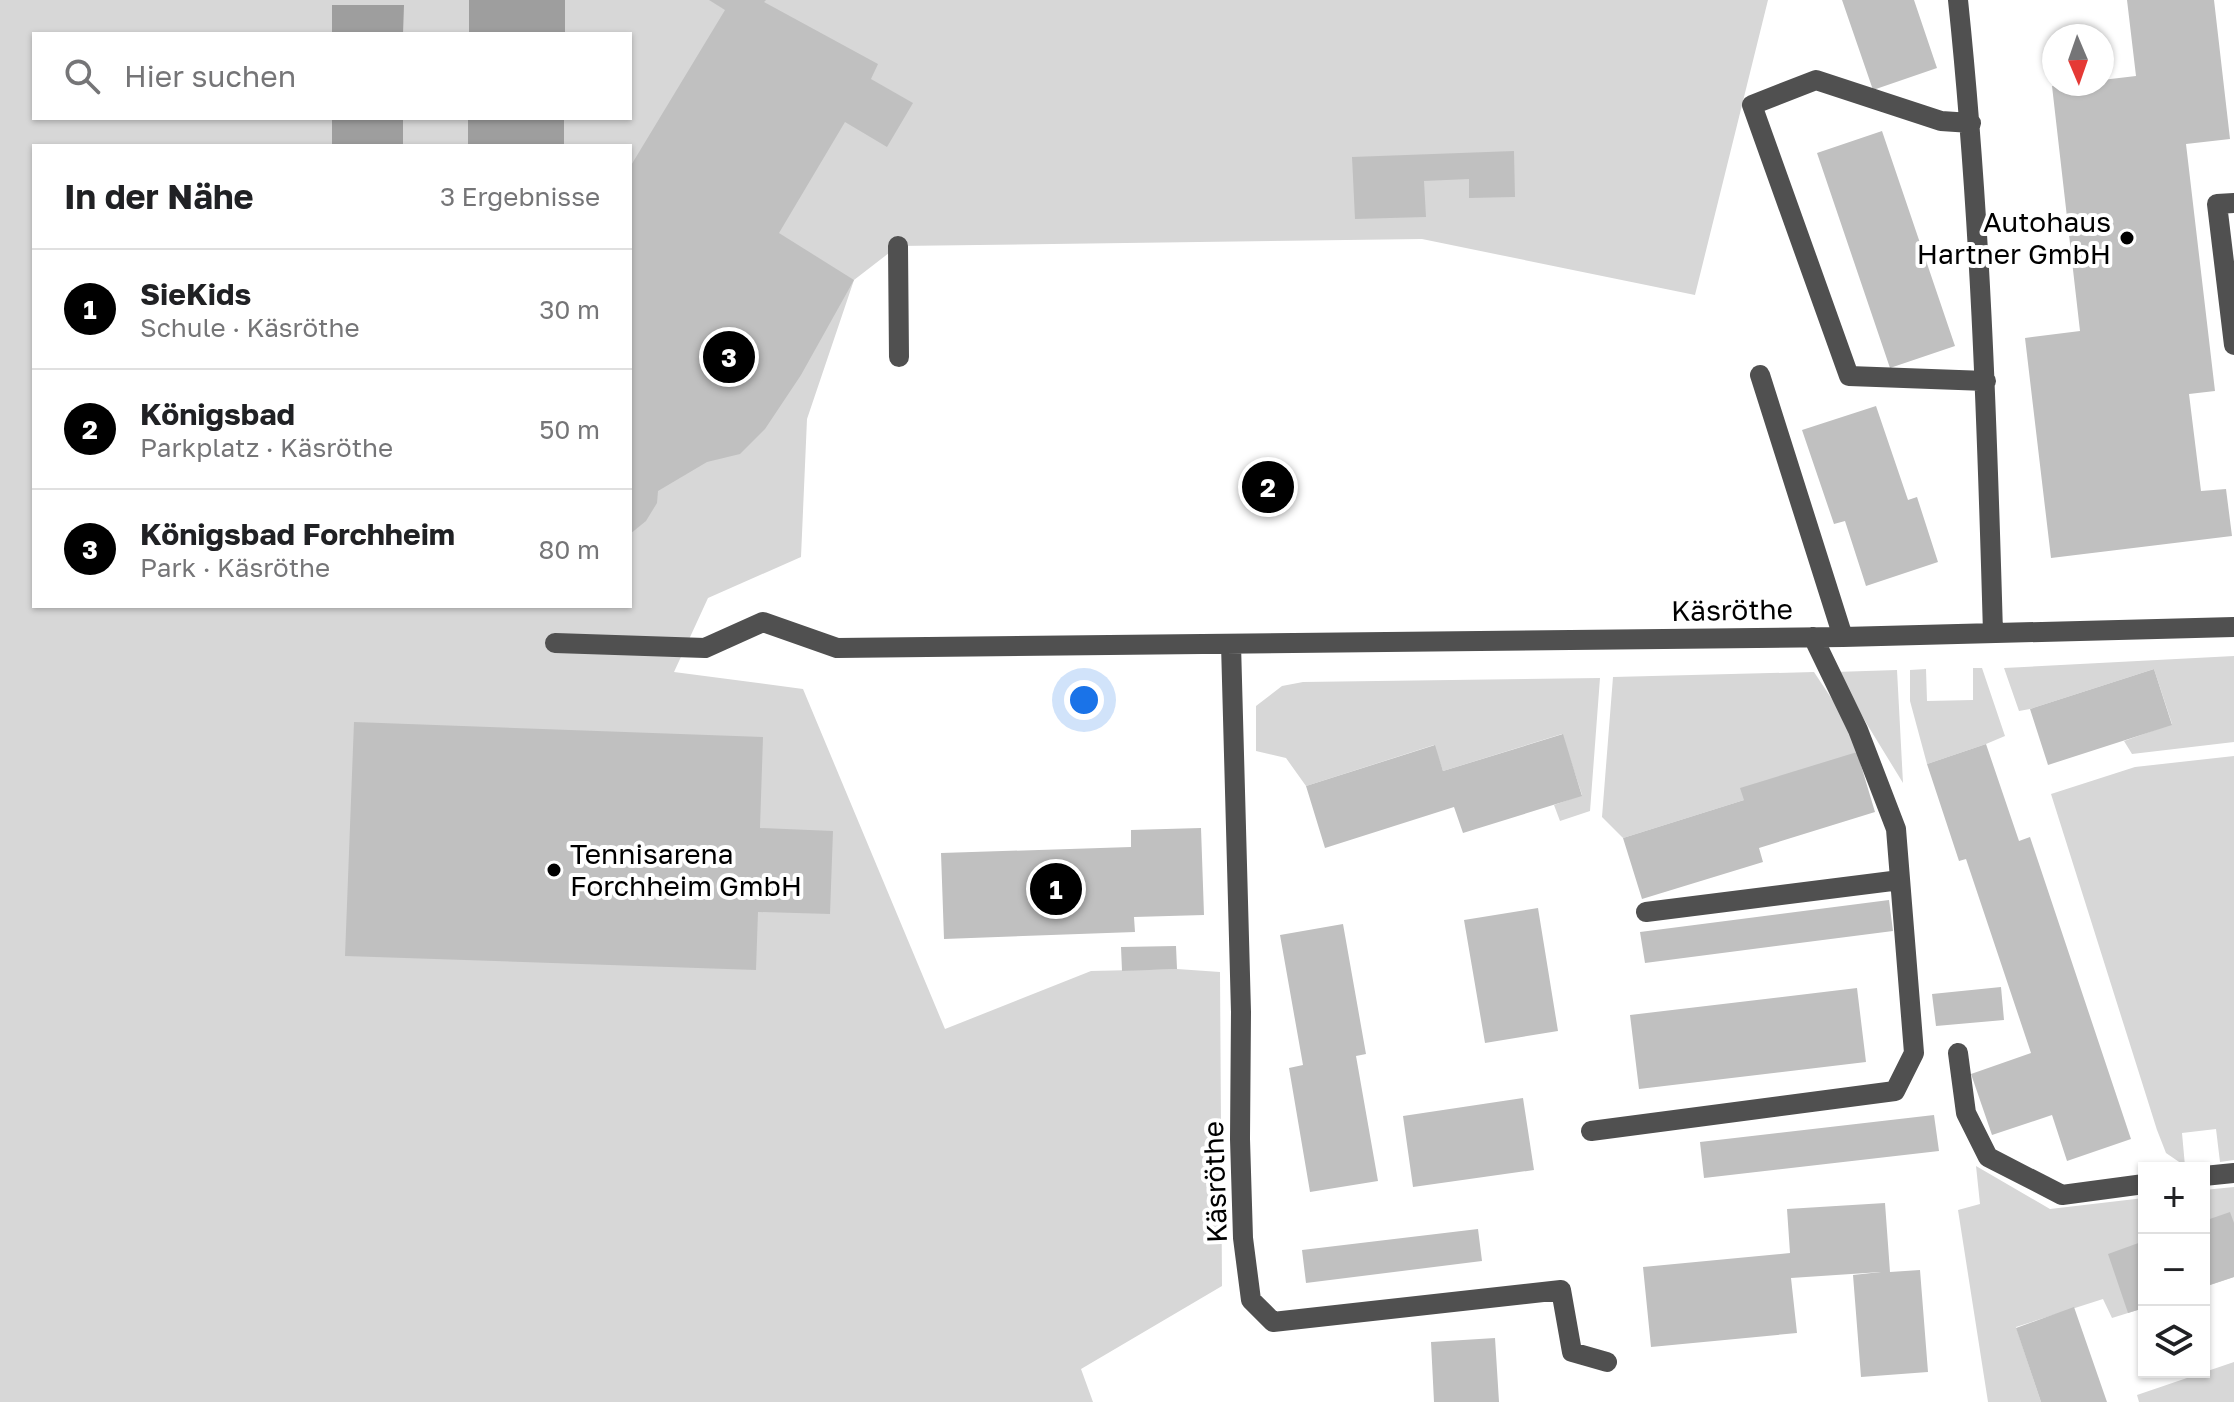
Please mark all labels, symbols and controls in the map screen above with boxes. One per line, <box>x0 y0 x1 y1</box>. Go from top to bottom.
north arrow <box>2042 24 2114 96</box>
search box <box>32 32 632 120</box>
icon: search <box>60 54 104 98</box>
text: Hier suchen <box>124 58 296 94</box>
text: In der Nähe <box>64 176 254 216</box>
text: 3 Ergebnisse <box>440 181 600 212</box>
place label: Autohaus Hartner GmbH <box>1917 205 2111 270</box>
marker: Autohaus Hartner GmbH <box>2118 229 2136 247</box>
text: SieKids <box>140 276 251 312</box>
text: 1 <box>83 294 97 325</box>
text: 30 m <box>539 294 600 325</box>
text: Schule · Käsröthe <box>140 312 360 343</box>
pin: 3 <box>703 327 755 387</box>
text: Königsbad <box>140 396 295 432</box>
text: 2 <box>82 414 98 445</box>
text: 50 m <box>539 414 600 445</box>
text: Parkplatz · Käsröthe <box>140 432 393 463</box>
pin: 2 <box>1242 457 1294 517</box>
text: Königsbad Forchheim <box>140 516 455 552</box>
text: 3 <box>82 534 98 565</box>
text: 80 m <box>539 534 600 565</box>
text: Park · Käsröthe <box>140 552 330 583</box>
street label: Käsröthe <box>1671 592 1793 627</box>
your location <box>1064 680 1104 720</box>
place label: Tennisarena Forchheim GmbH <box>570 837 802 902</box>
pin: 1 <box>1030 859 1082 919</box>
marker: Tennisarena Forchheim GmbH <box>545 861 563 879</box>
street label: Käsröthe <box>1196 1121 1233 1243</box>
map controls <box>2138 1162 2210 1378</box>
button: + <box>2138 1162 2210 1234</box>
button: − <box>2138 1234 2210 1306</box>
button: layers <box>2138 1306 2210 1378</box>

